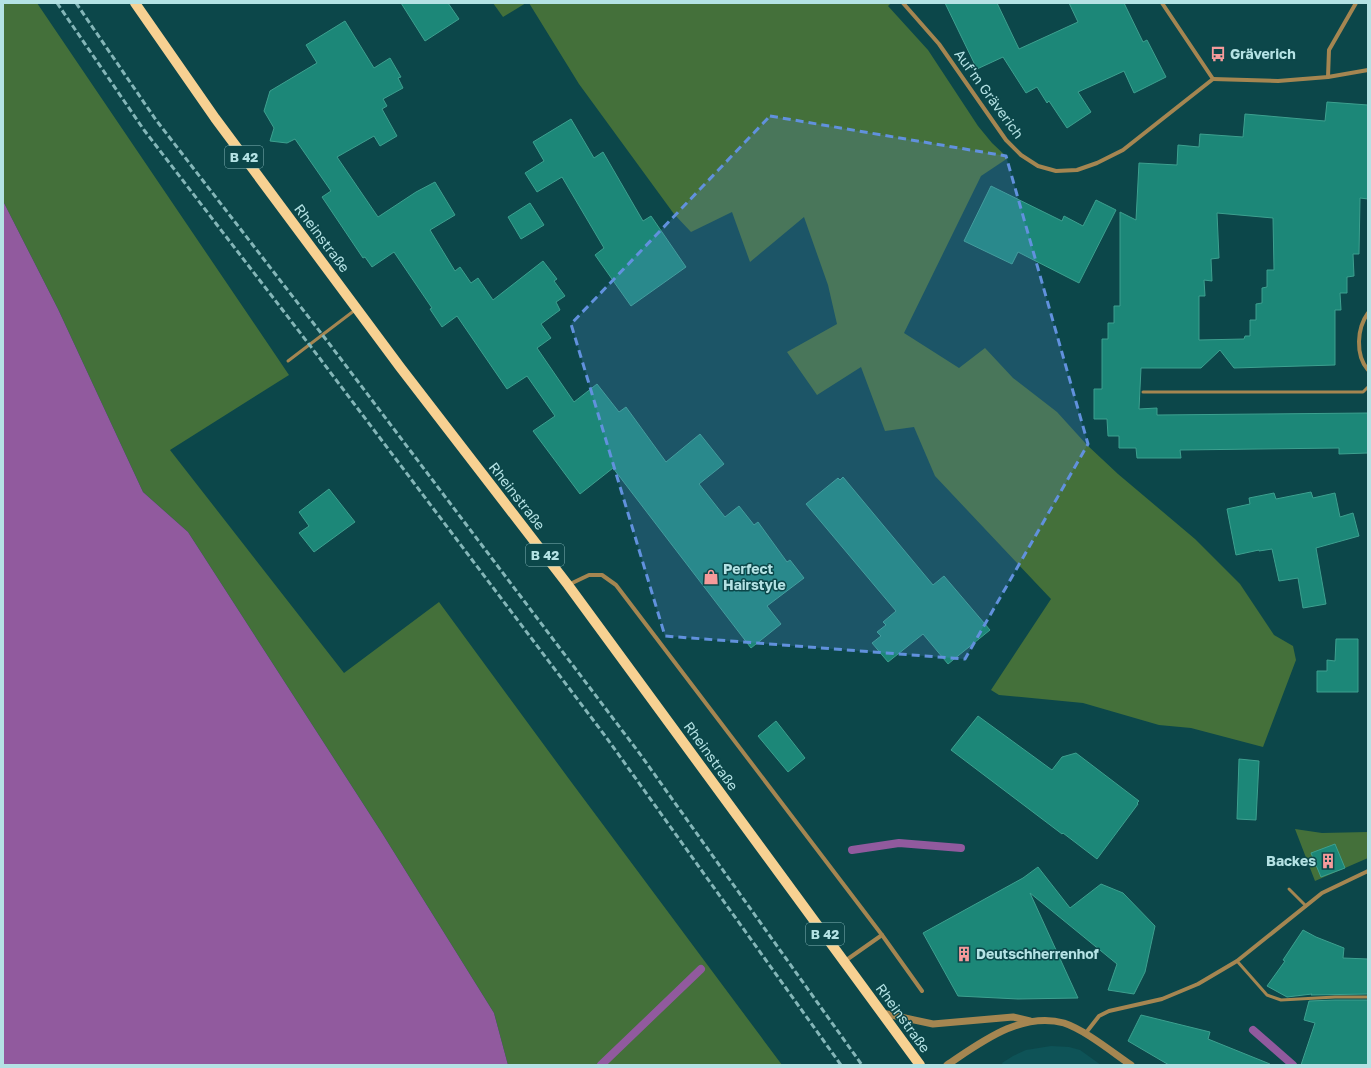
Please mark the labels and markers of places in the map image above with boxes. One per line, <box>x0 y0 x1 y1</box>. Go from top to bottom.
bus stop icon: Gräverich <box>1209 45 1227 63</box>
place label: Gräverich <box>1230 45 1296 62</box>
place label: Perfect Hairstyle <box>723 560 786 593</box>
shop icon: Perfect Hairstyle <box>702 568 720 586</box>
place label: Backes <box>1266 852 1316 869</box>
building icon: Backes <box>1319 852 1337 870</box>
building icon: Deutschherrenhof <box>955 945 973 963</box>
place label: Deutschherrenhof <box>976 945 1100 962</box>

